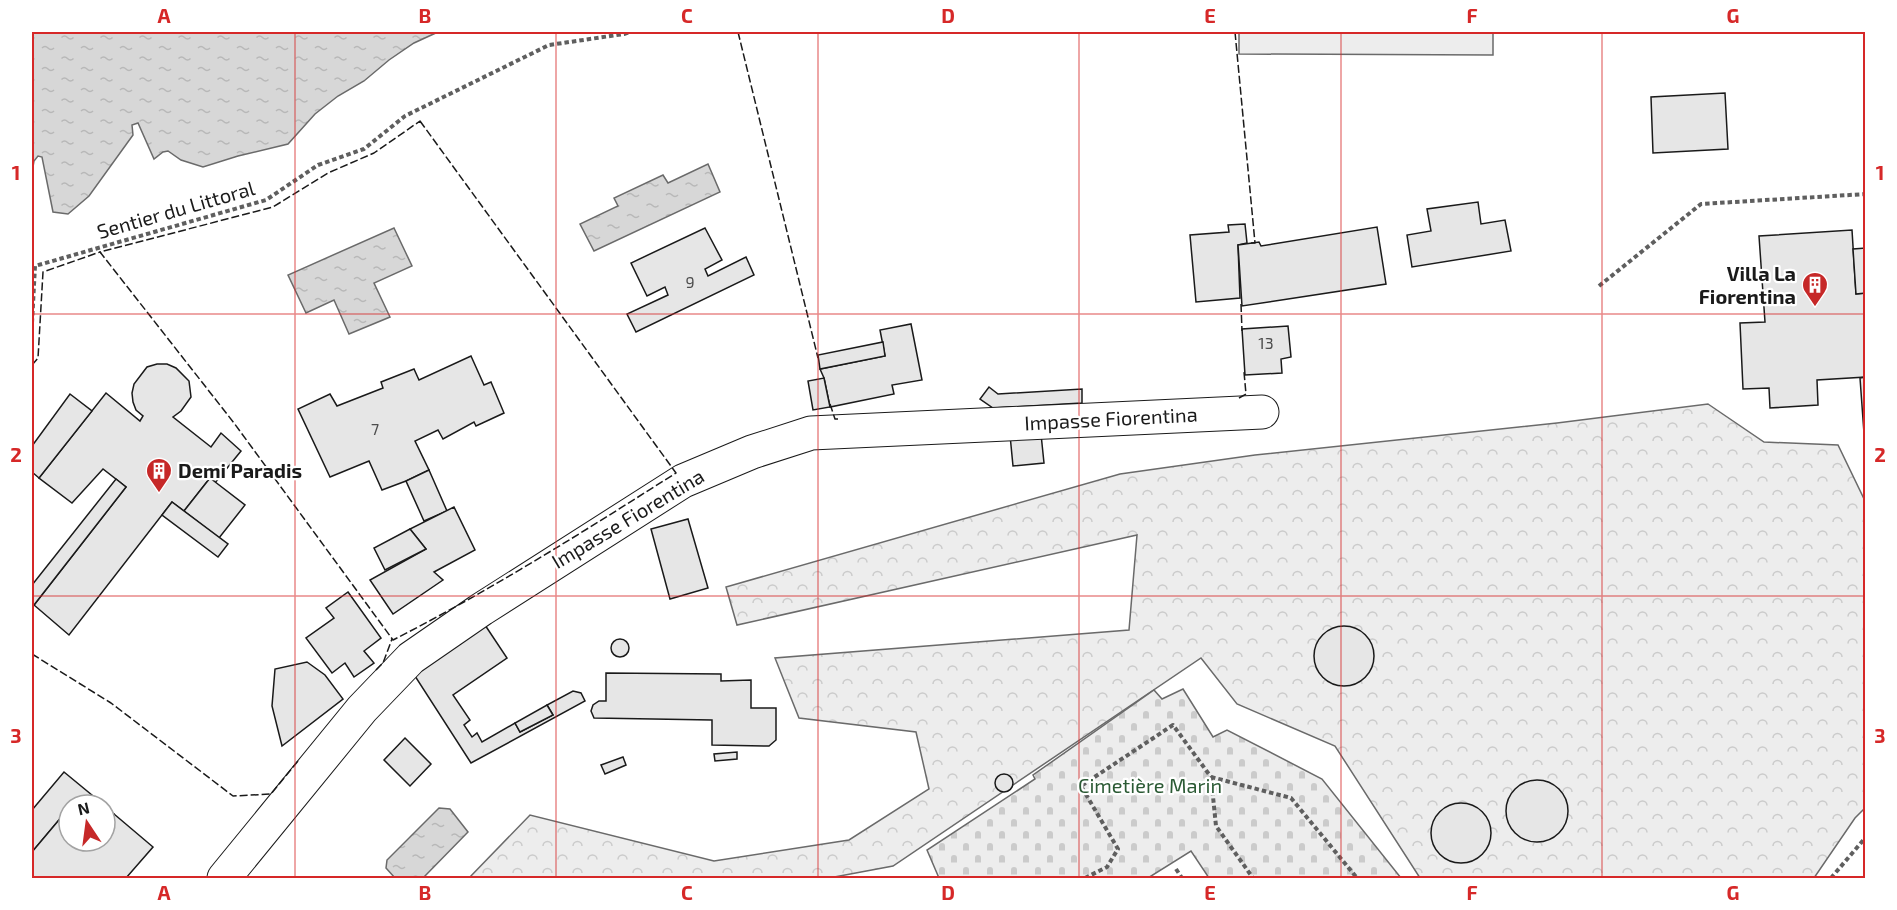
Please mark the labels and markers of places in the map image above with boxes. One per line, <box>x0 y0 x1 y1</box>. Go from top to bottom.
place label: Villa La Fiorentina <box>1699 261 1796 308</box>
building icon: Villa La Fiorentina <box>1800 270 1830 308</box>
building icon: Demi Paradis <box>144 456 174 494</box>
place label: Demi Paradis <box>178 458 302 482</box>

